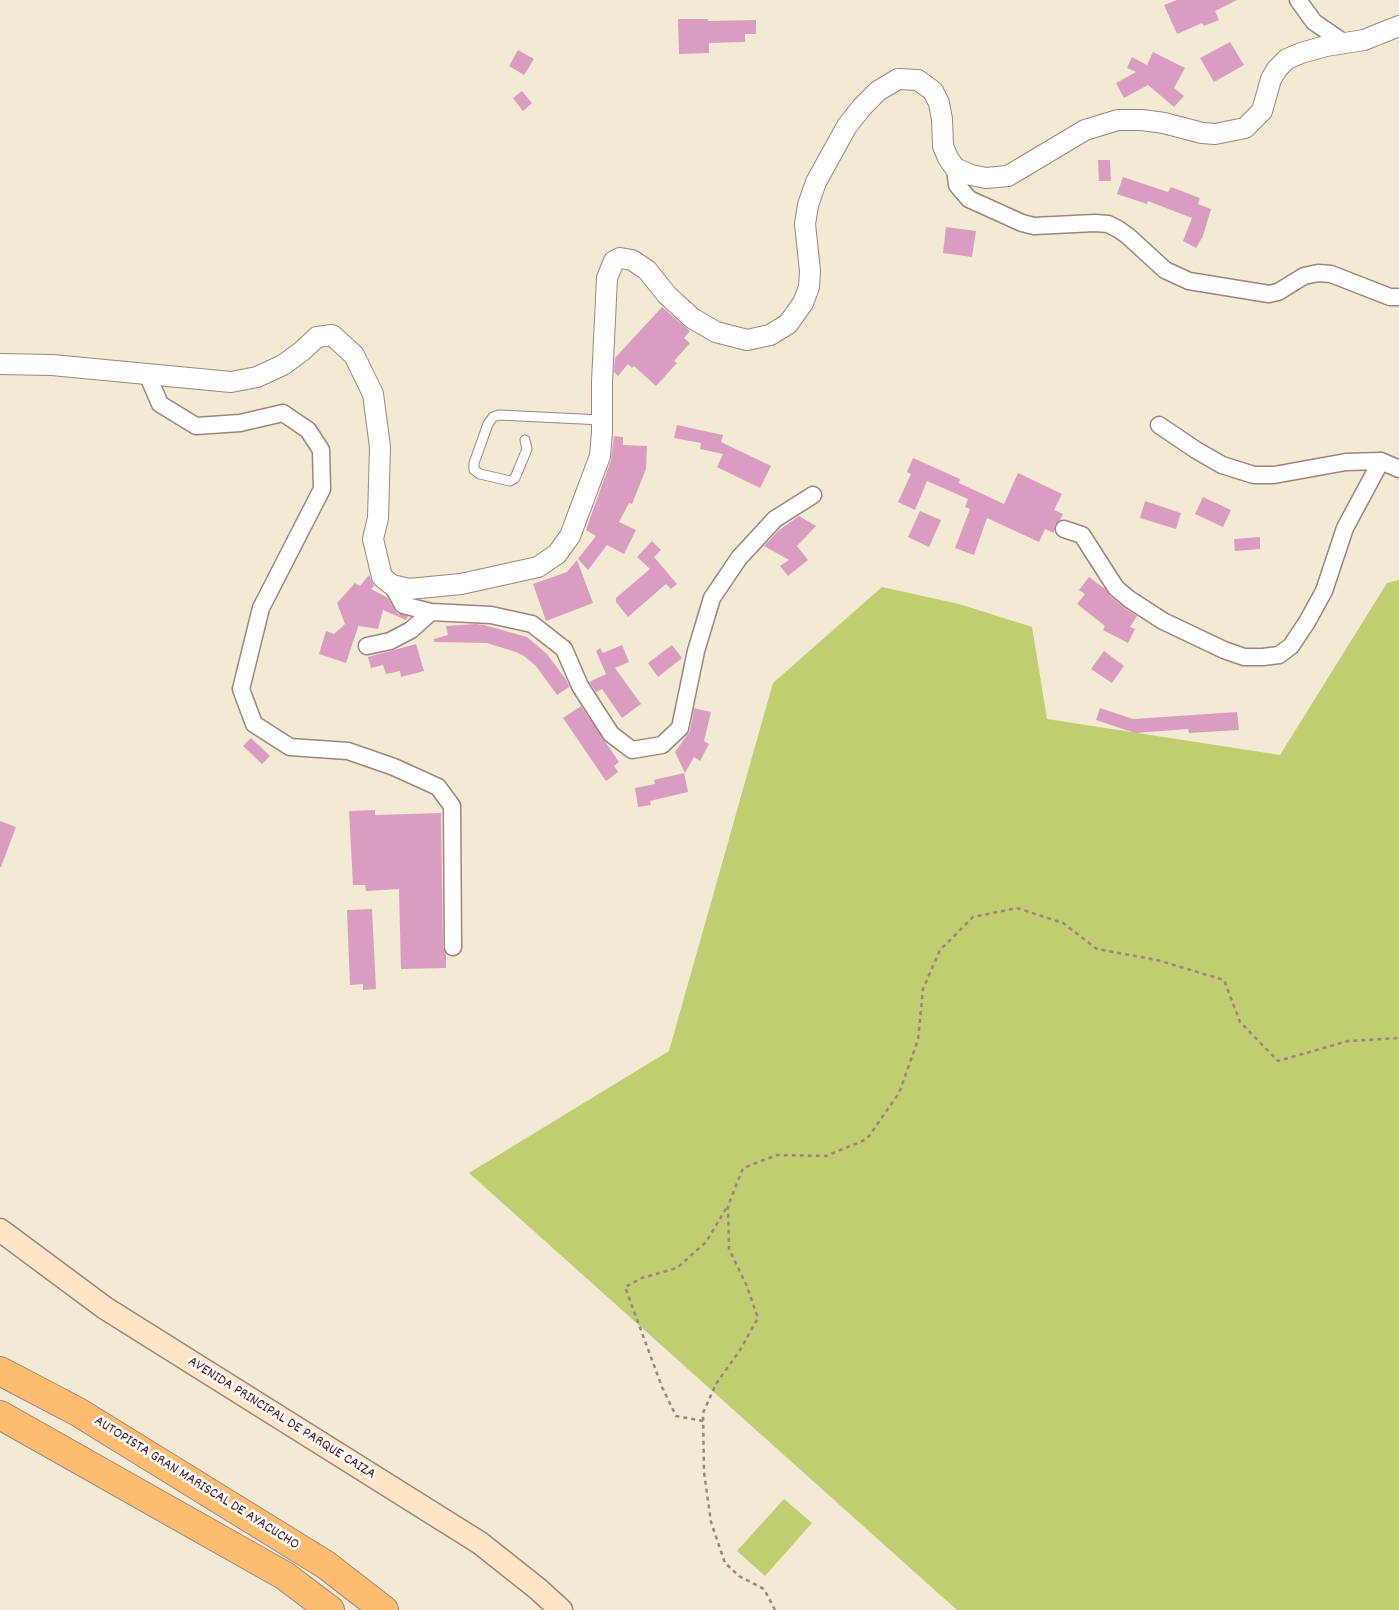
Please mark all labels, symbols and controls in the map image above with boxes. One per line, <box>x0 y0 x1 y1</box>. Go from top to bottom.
street label: AVENIDA PRINCIPAL DE PARQUE CAIZA <box>184 1354 378 1484</box>
street label: AUTOPISTA GRAN MARISCAL DE AYACUCHO <box>90 1413 302 1555</box>

